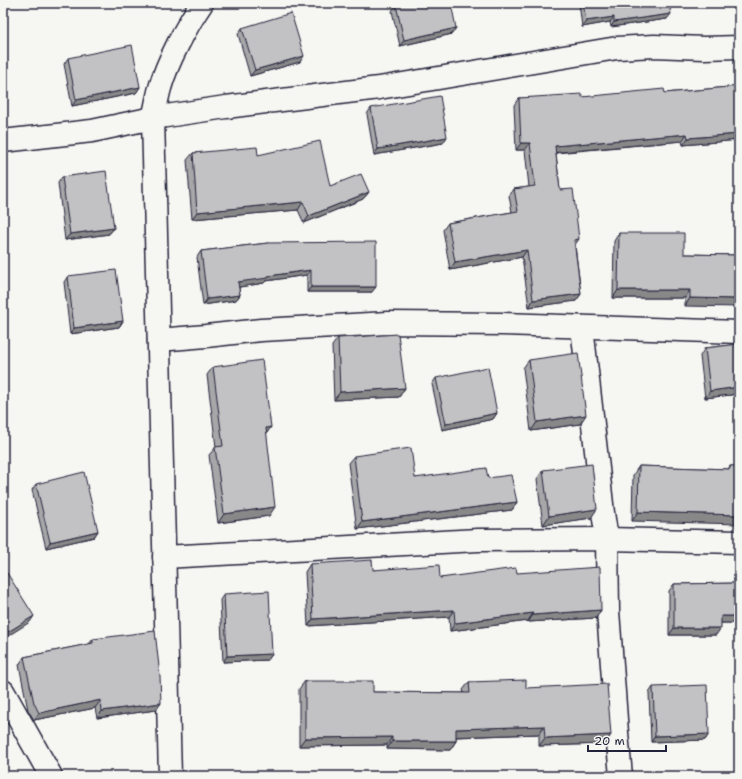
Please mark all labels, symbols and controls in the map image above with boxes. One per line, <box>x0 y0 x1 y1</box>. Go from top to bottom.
scale bar <box>588 727 666 753</box>
text: 20 m <box>594 733 625 749</box>

